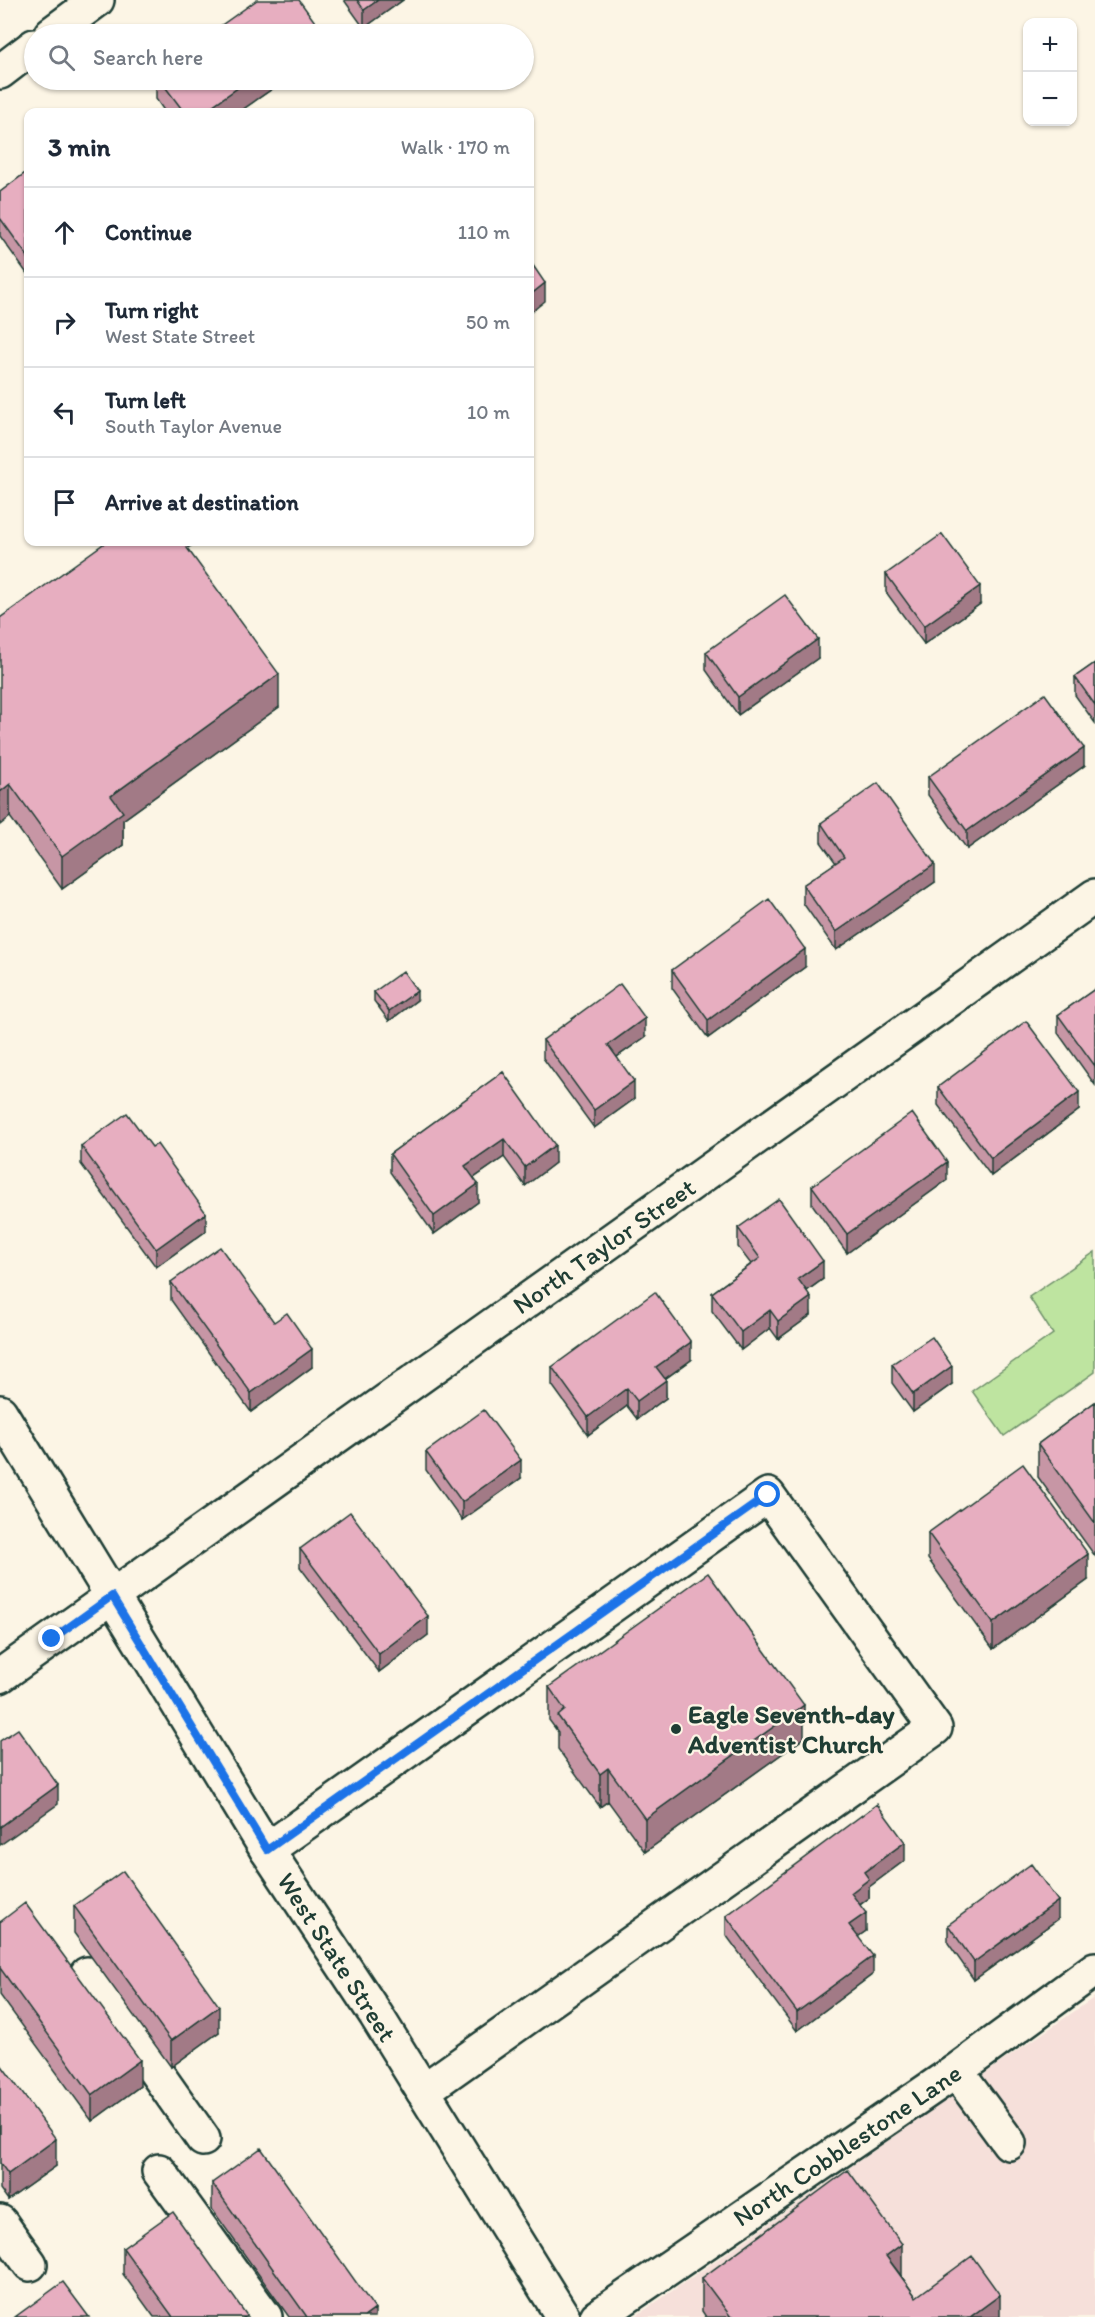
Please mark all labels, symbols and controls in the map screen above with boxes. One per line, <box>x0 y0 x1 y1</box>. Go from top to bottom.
map controls <box>1023 18 1077 126</box>
button: + <box>1023 18 1077 72</box>
search box <box>24 24 534 90</box>
icon: search <box>45 41 78 74</box>
text: Search here <box>93 44 203 71</box>
button: − <box>1023 72 1077 126</box>
text: 3 min <box>48 131 110 163</box>
text: Walk · 170 m <box>401 135 510 159</box>
icon: ahead <box>48 216 81 249</box>
text: Continue <box>105 219 192 246</box>
text: 110 m <box>458 220 510 244</box>
text: Turn right <box>105 297 199 324</box>
icon: right <box>48 306 81 339</box>
text: 50 m <box>466 310 510 334</box>
text: West State Street <box>105 324 255 348</box>
text: Turn left <box>105 387 186 414</box>
icon: left <box>48 396 81 429</box>
text: 10 m <box>467 400 510 424</box>
text: South Taylor Avenue <box>105 414 282 438</box>
icon: arrive <box>48 486 81 519</box>
text: Arrive at destination <box>105 489 299 516</box>
street label: North Taylor Street <box>507 1171 702 1321</box>
route start <box>754 1481 780 1507</box>
route end <box>38 1625 64 1651</box>
place label: Eagle Seventh-day Adventist Church <box>687 1698 895 1760</box>
marker: Eagle Seventh-day Adventist Church <box>669 1722 683 1736</box>
street label: West State Street <box>270 1866 404 2048</box>
street label: North Cobblestone Lane <box>727 2057 967 2233</box>

